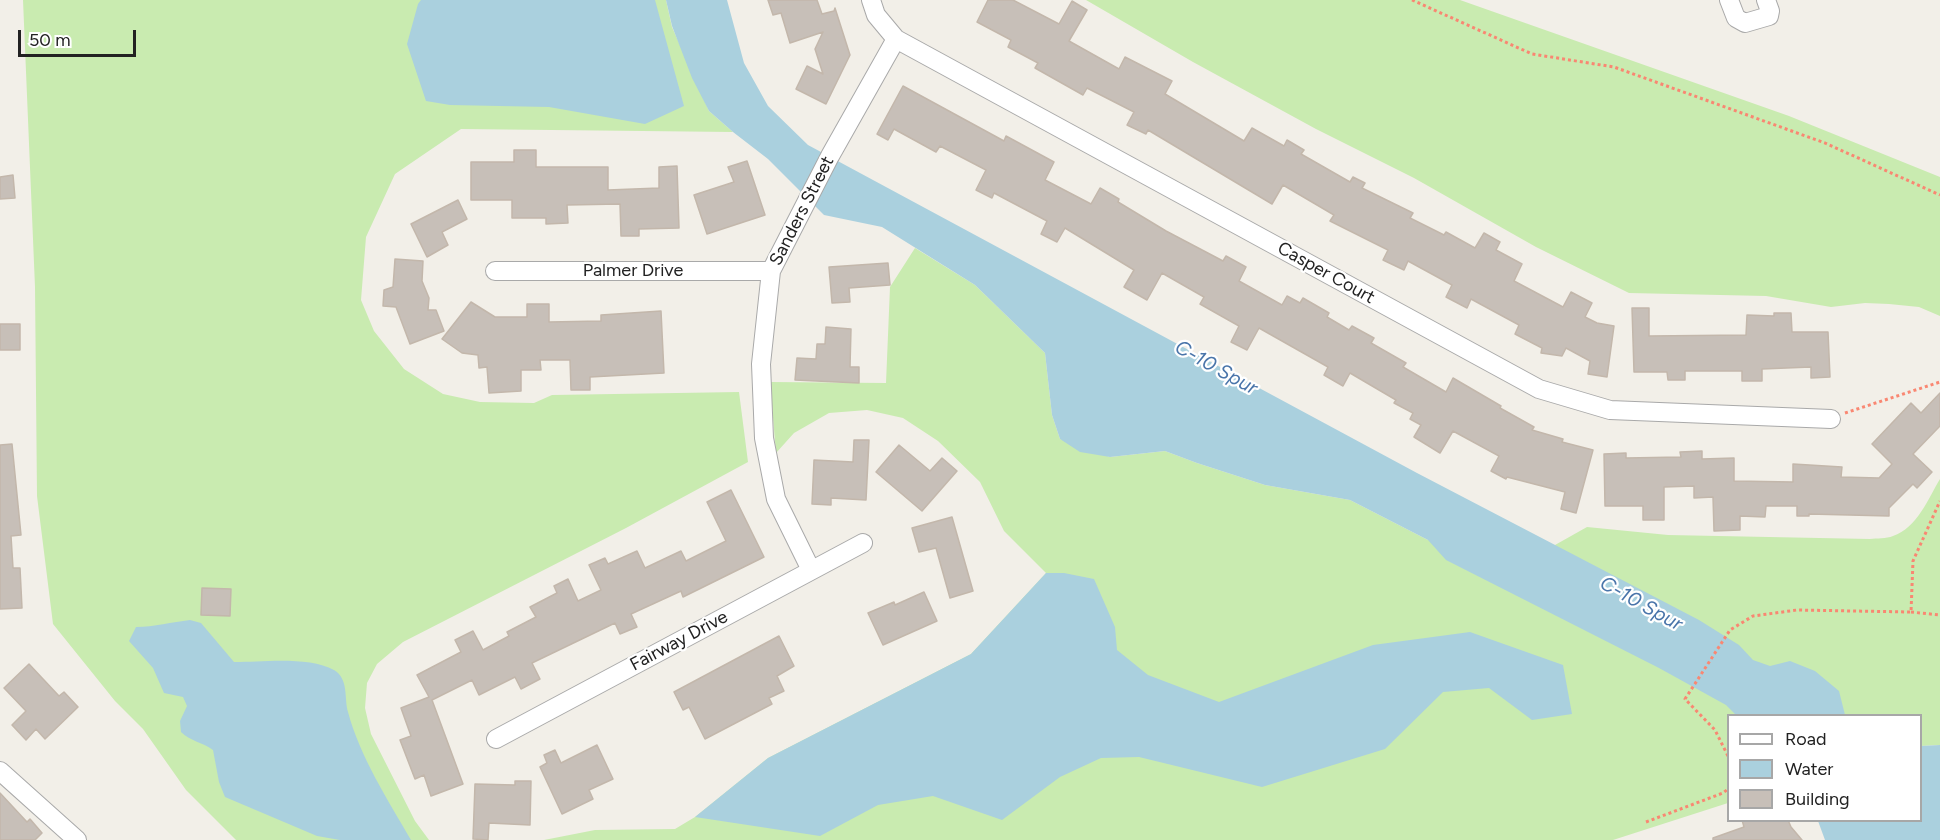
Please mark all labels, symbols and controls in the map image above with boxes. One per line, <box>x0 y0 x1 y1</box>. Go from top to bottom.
scale bar <box>21 18 140 56</box>
text: 50 m <box>29 29 71 51</box>
street label: Sanders Street <box>765 153 839 269</box>
street label: Casper Court <box>1274 237 1378 309</box>
street label: Palmer Drive <box>583 260 683 282</box>
water label: C-10 Spur <box>1170 335 1262 401</box>
water label: C-10 Spur <box>1595 571 1687 637</box>
street label: Fairway Drive <box>626 606 732 676</box>
legend <box>1727 714 1922 822</box>
text: Road <box>1785 728 1826 750</box>
text: Water <box>1785 758 1833 780</box>
text: Building <box>1785 788 1850 810</box>

